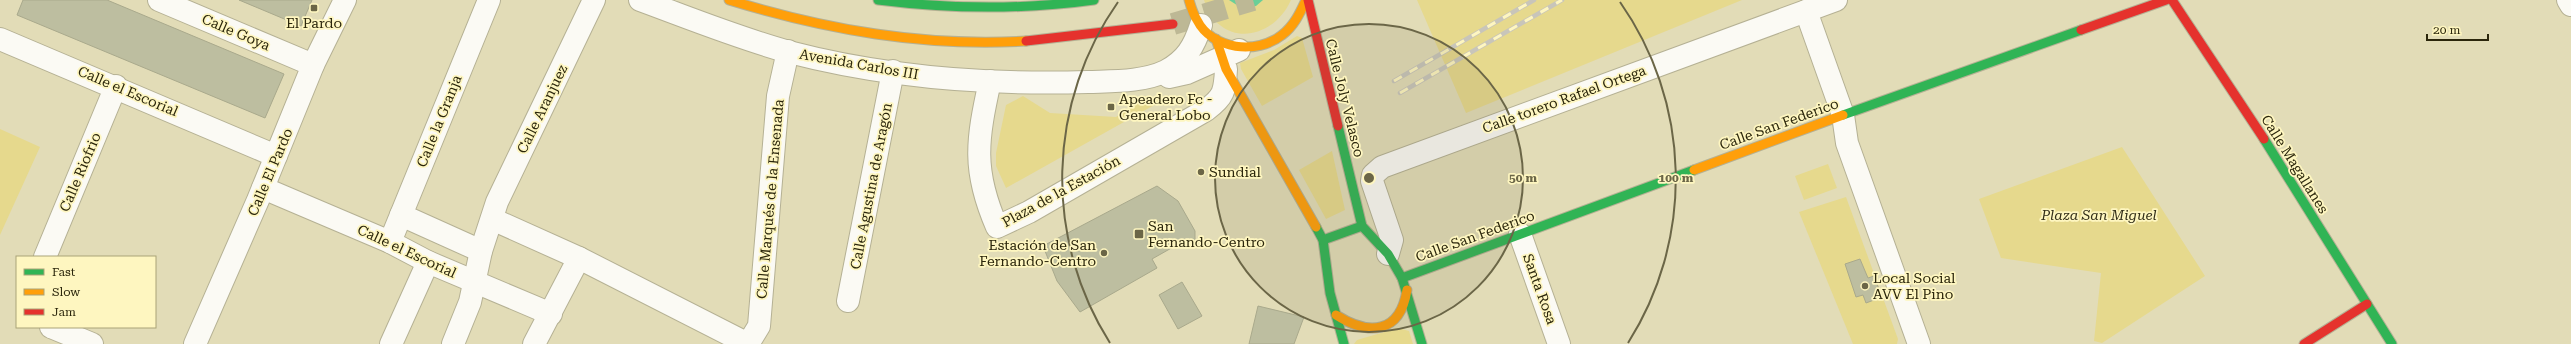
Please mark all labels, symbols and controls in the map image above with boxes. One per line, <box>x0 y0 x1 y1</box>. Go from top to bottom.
marker: El Pardo <box>309 3 319 13</box>
street label: Calle Goya <box>199 10 273 54</box>
place label: El Pardo <box>286 15 342 31</box>
scale bar <box>2427 16 2488 42</box>
text: 20 m <box>2433 23 2460 37</box>
street label: Calle Joly Velasco <box>1323 37 1367 159</box>
street label: Avenida Carlos III <box>798 46 920 82</box>
street label: Calle Aranjuez <box>514 62 571 156</box>
street label: Calle torero Rafael Ortega <box>1480 62 1648 136</box>
street label: Calle el Escorial <box>76 63 181 120</box>
street label: Calle la Granja <box>413 72 465 169</box>
place label: Apeadero Fc - General Lobo <box>1119 91 1213 123</box>
street label: Calle San Federico <box>1717 95 1841 153</box>
street label: Calle Marqués de la Ensenada <box>753 98 787 300</box>
street label: Calle Agustina de Aragón <box>847 102 895 270</box>
marker: Apeadero Fc - General Lobo <box>1106 102 1116 112</box>
street label: Calle Magallanes <box>2258 112 2332 217</box>
street label: Calle El Pardo <box>244 126 296 218</box>
street label: Calle Riofrio <box>56 130 104 214</box>
street label: Plaza de la Estación <box>999 152 1123 230</box>
place label: Sundial <box>1209 164 1262 180</box>
marker: Sundial <box>1196 167 1206 177</box>
centre of rings <box>1362 171 1376 185</box>
text: 50 m <box>1509 171 1537 185</box>
text: 100 m <box>1659 171 1694 185</box>
street label: Calle San Federico <box>1413 207 1537 265</box>
park label: Plaza San Miguel <box>2040 207 2157 223</box>
place label: San Fernando-Centro <box>1148 218 1265 250</box>
street label: Calle el Escorial <box>355 221 460 281</box>
marker: San Fernando-Centro <box>1133 228 1145 240</box>
place label: Estación de San Fernando-Centro <box>979 237 1096 269</box>
marker: Estación de San Fernando-Centro <box>1099 248 1109 258</box>
street label: Santa Rosa <box>1520 252 1560 327</box>
legend <box>16 256 156 328</box>
text: Fast <box>52 265 76 279</box>
place label: Local Social AVV El Pino <box>1873 270 1956 302</box>
marker: Local Social AVV El Pino <box>1860 281 1870 291</box>
text: Slow <box>52 285 80 299</box>
text: Jam <box>52 305 76 319</box>

